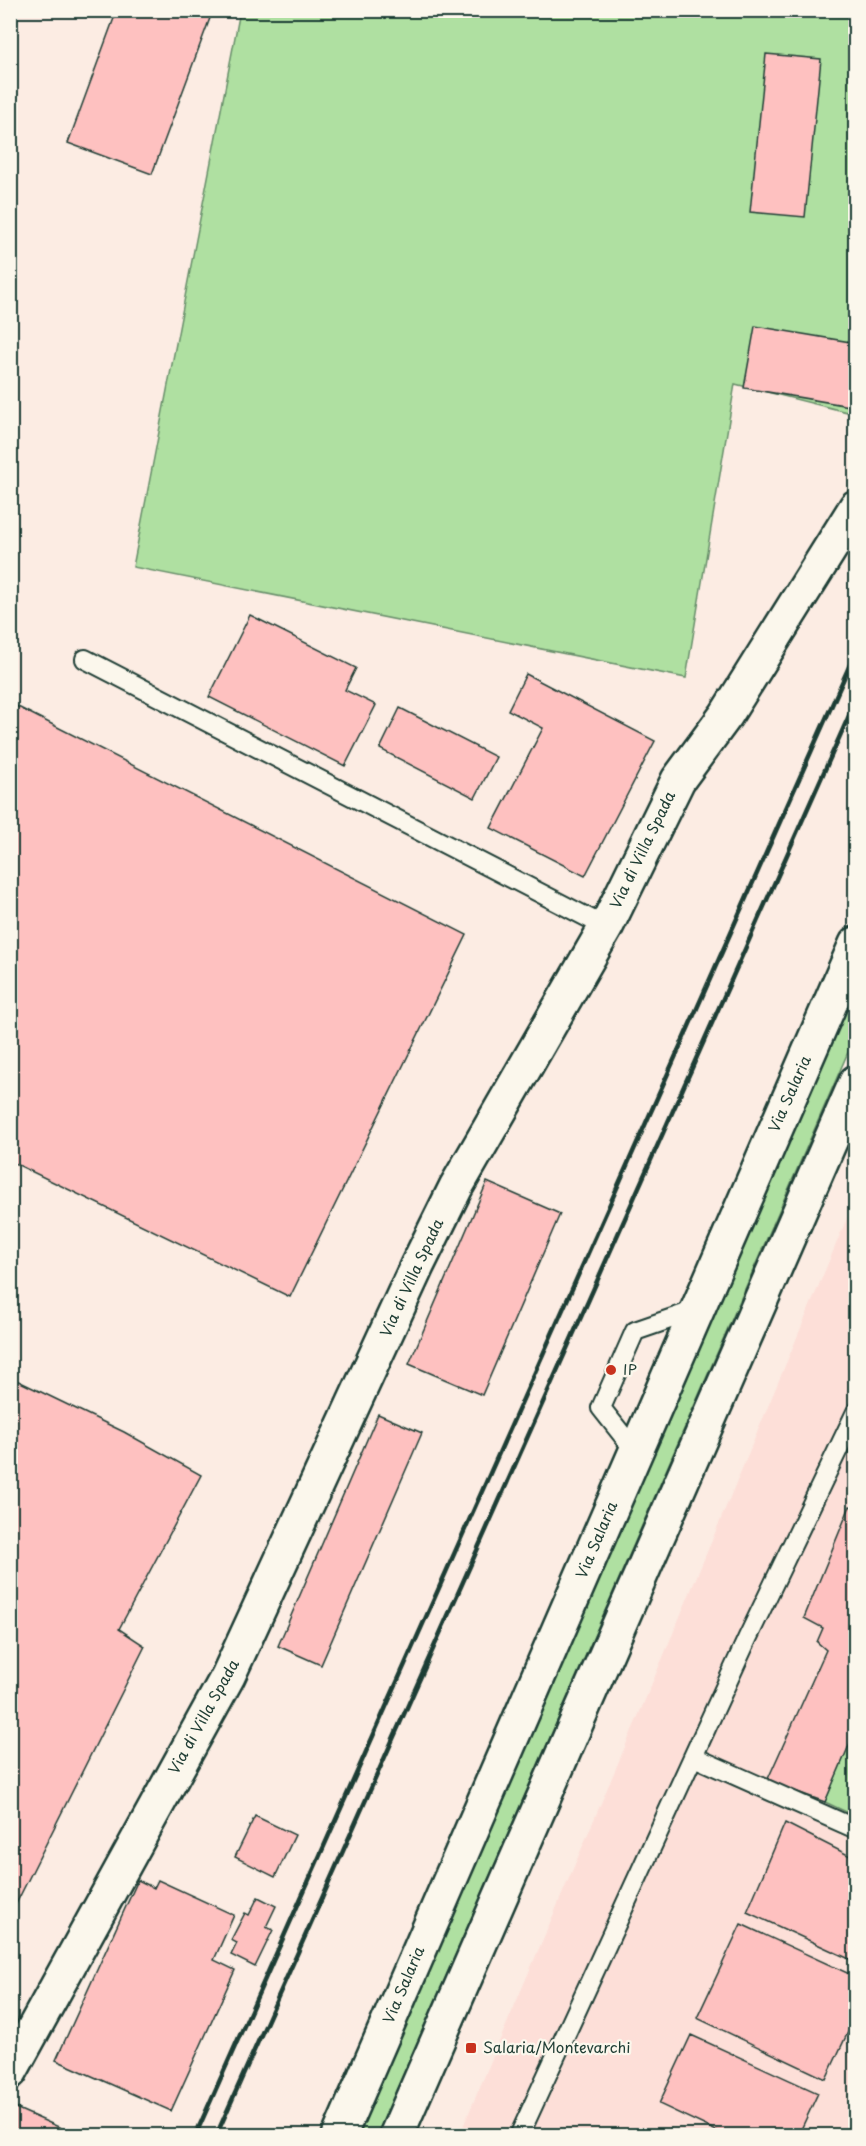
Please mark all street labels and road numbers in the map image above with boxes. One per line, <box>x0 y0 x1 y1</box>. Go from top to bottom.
street label: Via di Villa Spada <box>603 786 680 912</box>
street label: Via Salaria <box>761 1051 816 1136</box>
street label: Via di Villa Spada <box>373 1214 448 1340</box>
street label: Via Salaria <box>569 1497 622 1582</box>
street label: Via di Villa Spada <box>161 1654 244 1778</box>
street label: Via Salaria <box>376 1942 429 2027</box>

